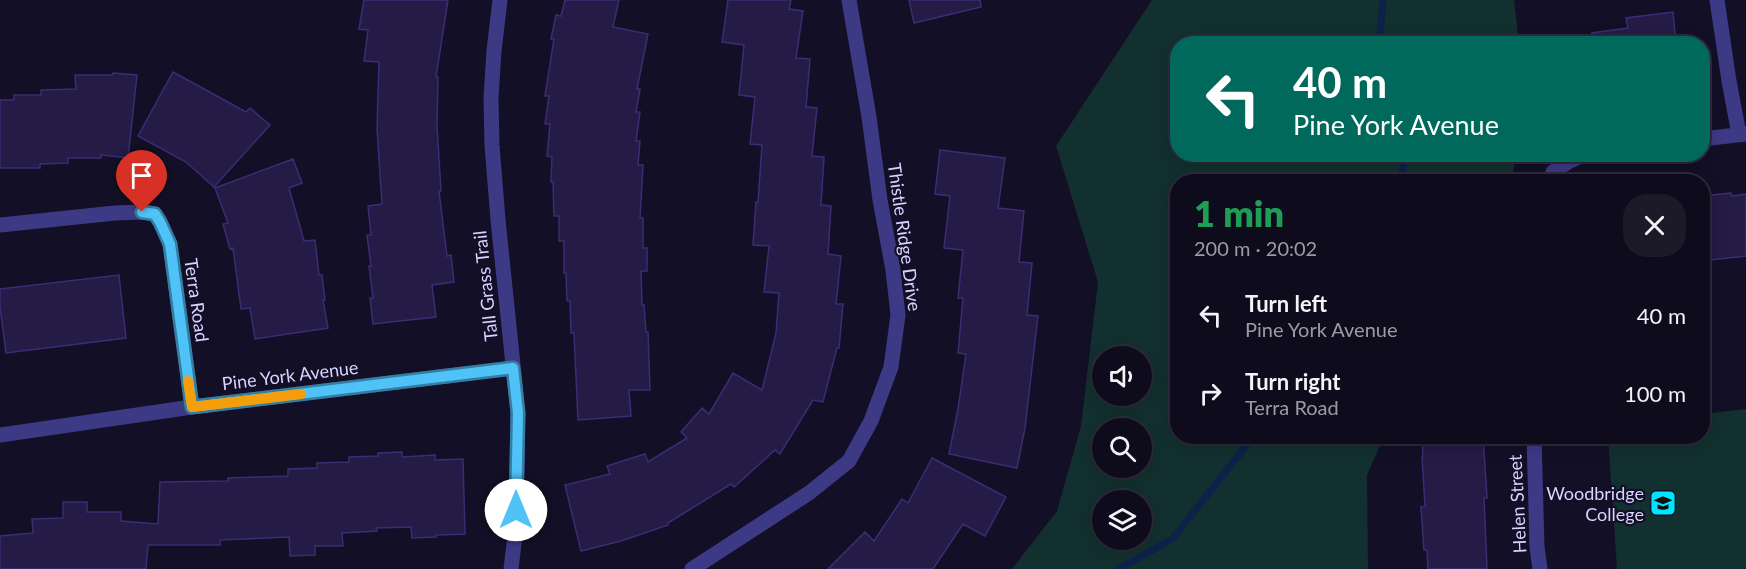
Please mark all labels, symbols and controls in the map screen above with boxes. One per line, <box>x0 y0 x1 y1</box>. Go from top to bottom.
text: 40 m <box>1293 57 1387 107</box>
icon: left <box>1194 60 1272 138</box>
text: Pine York Avenue <box>1293 108 1499 141</box>
pin <box>116 150 167 212</box>
icon: arrive <box>125 159 158 192</box>
street label: Thistle Ridge Drive <box>884 162 926 312</box>
text: 1 min <box>1194 191 1284 235</box>
button: close <box>1623 194 1686 257</box>
street label: Tall Grass Trail <box>468 230 502 342</box>
text: 200 m · 20:02 <box>1194 236 1317 260</box>
street label: Terra Road <box>180 257 214 343</box>
text: Turn left <box>1245 290 1327 317</box>
icon: left <box>1194 299 1227 332</box>
text: 40 m <box>1637 302 1686 329</box>
text: Pine York Avenue <box>1245 317 1398 341</box>
map controls <box>1092 346 1152 550</box>
button: sound <box>1092 346 1152 406</box>
street label: Pine York Avenue <box>221 356 359 394</box>
text: Turn right <box>1245 368 1340 395</box>
icon: right <box>1194 377 1227 410</box>
text: 100 m <box>1624 380 1686 407</box>
text: Terra Road <box>1245 395 1339 419</box>
button: search <box>1092 418 1152 478</box>
street label: Helen Street <box>1503 454 1531 554</box>
position arrow <box>484 478 548 542</box>
place label: Woodbridge College <box>1546 482 1644 525</box>
school or university icon: Woodbridge College <box>1648 488 1678 518</box>
button: layers <box>1092 490 1152 550</box>

